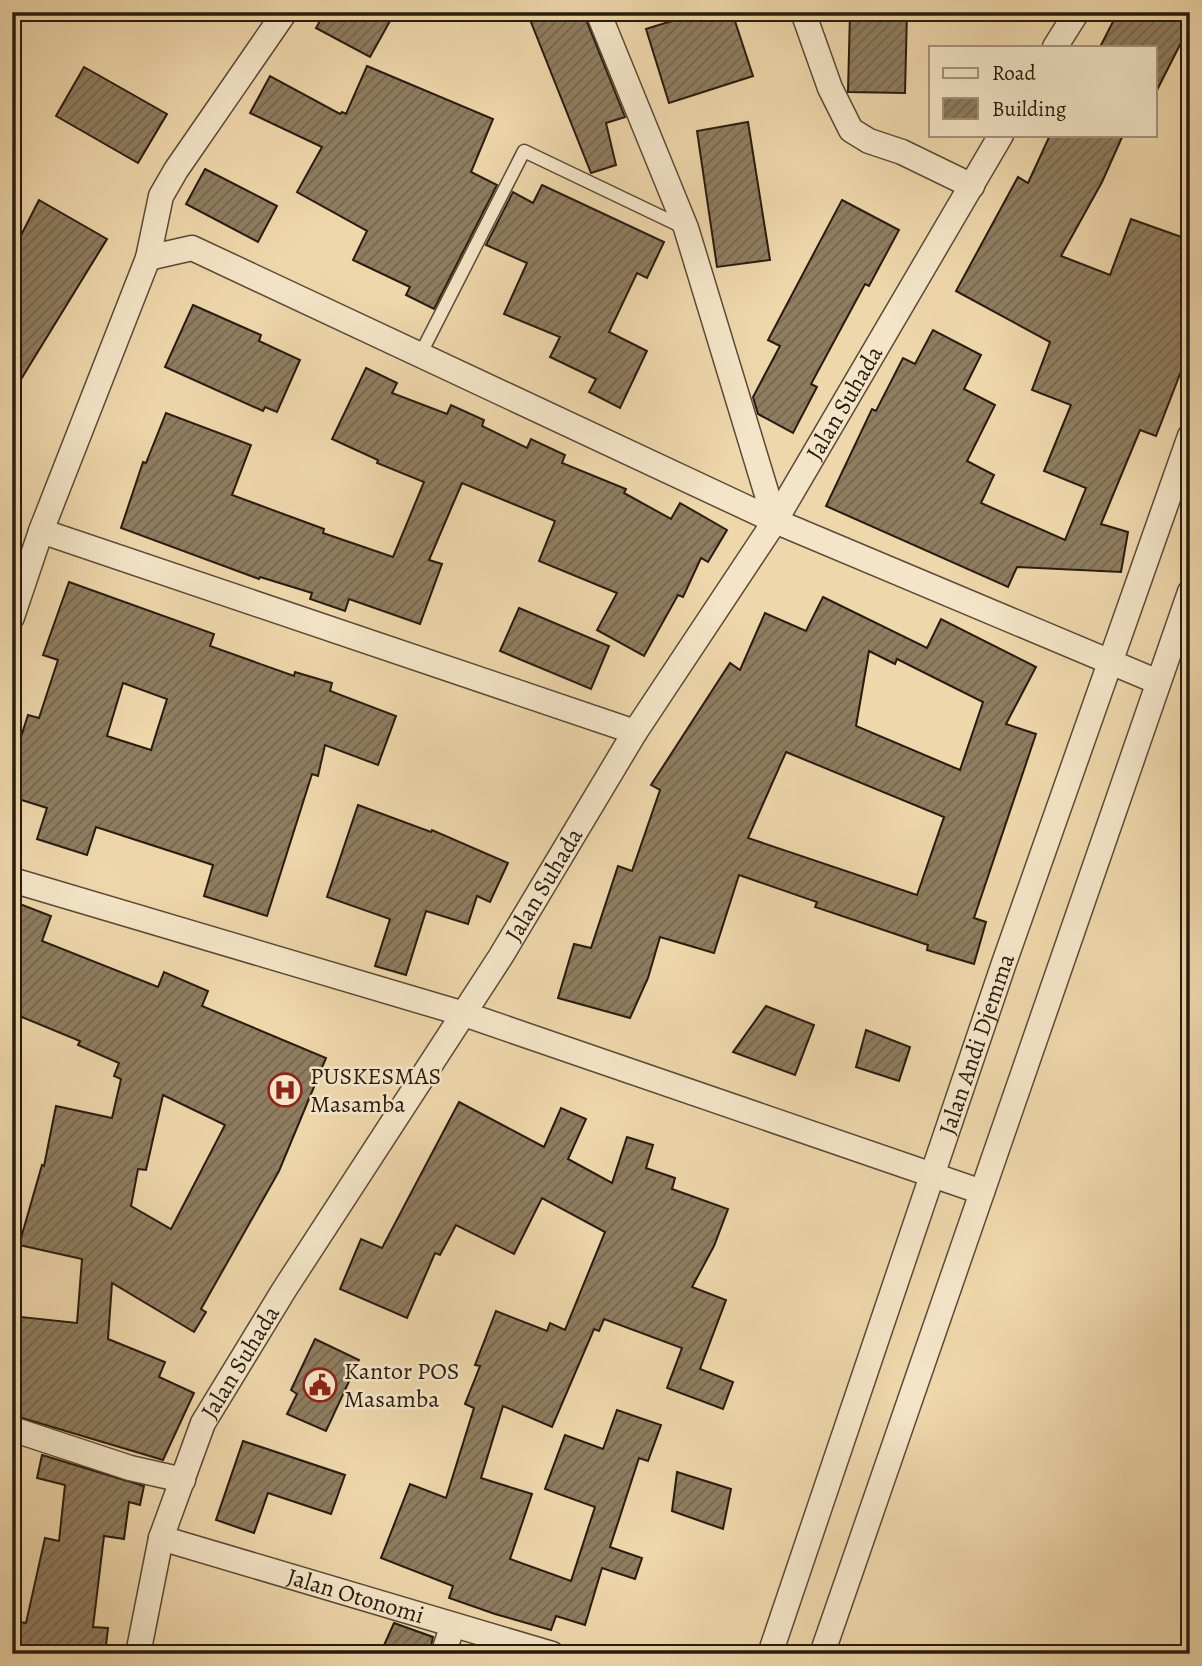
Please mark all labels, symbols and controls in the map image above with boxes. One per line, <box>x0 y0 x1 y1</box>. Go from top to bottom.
legend <box>929 46 1156 136</box>
text: Road <box>992 59 1036 87</box>
text: Building <box>992 95 1067 123</box>
street label: Jalan Suhada <box>798 339 891 466</box>
street label: Jalan Suhada <box>497 821 591 947</box>
street label: Jalan Andi Djemma <box>931 948 1022 1139</box>
place label: PUSKESMAS Masamba <box>310 1060 441 1120</box>
hospital icon: PUSKESMAS Masamba <box>266 1071 304 1109</box>
street label: Jalan Suhada <box>193 1299 287 1425</box>
place label: Kantor POS Masamba <box>344 1355 460 1415</box>
public building icon: Kantor POS Masamba <box>301 1366 339 1404</box>
street label: Jalan Otonomi <box>283 1560 428 1631</box>

